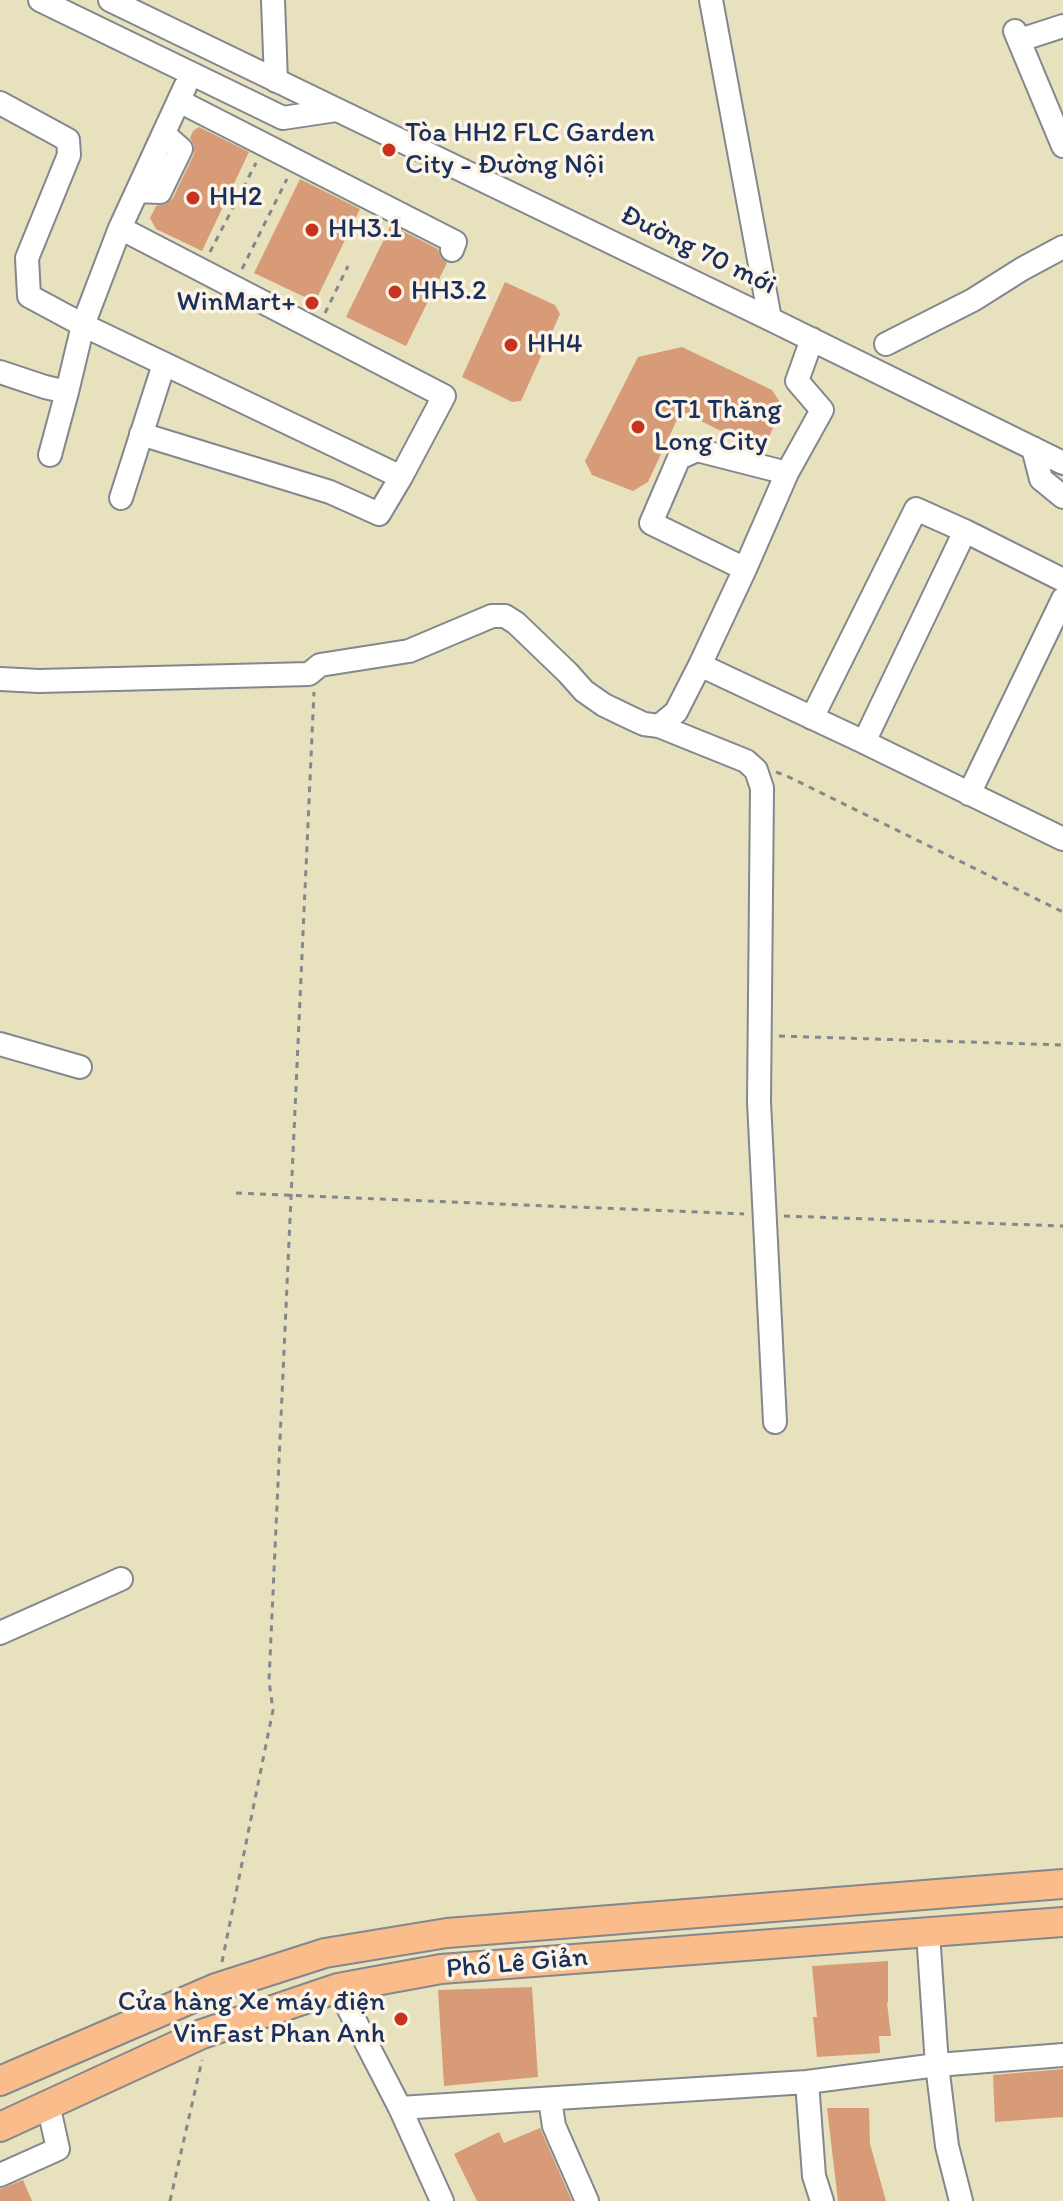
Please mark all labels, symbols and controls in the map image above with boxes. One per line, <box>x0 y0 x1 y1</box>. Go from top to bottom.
place label: Tòa HH2 FLC Garden City - Đường Nội <box>405 117 655 183</box>
marker: Tòa HH2 FLC Garden City - Đường Nội <box>380 141 398 159</box>
place label: HH2 <box>209 181 262 215</box>
marker: HH2 <box>184 189 202 207</box>
street label: Đường 70 mới <box>615 199 781 303</box>
place label: HH3.1 <box>328 213 402 247</box>
marker: HH3.1 <box>303 221 321 239</box>
place label: HH3.2 <box>411 275 487 309</box>
marker: HH3.2 <box>386 283 404 301</box>
place label: WinMart+ <box>177 286 296 320</box>
marker: WinMart+ <box>303 294 321 312</box>
place label: HH4 <box>527 328 583 362</box>
marker: HH4 <box>502 336 520 354</box>
place label: CT1 Thăng Long City <box>654 394 782 460</box>
marker: CT1 Thăng Long City <box>629 418 647 436</box>
street label: Phố Lê Giản <box>445 1941 589 1987</box>
place label: Cửa hàng Xe máy điện VinFast Phan Anh <box>118 1986 385 2052</box>
marker: Cửa hàng Xe máy điện VinFast Phan Anh <box>392 2010 410 2028</box>

